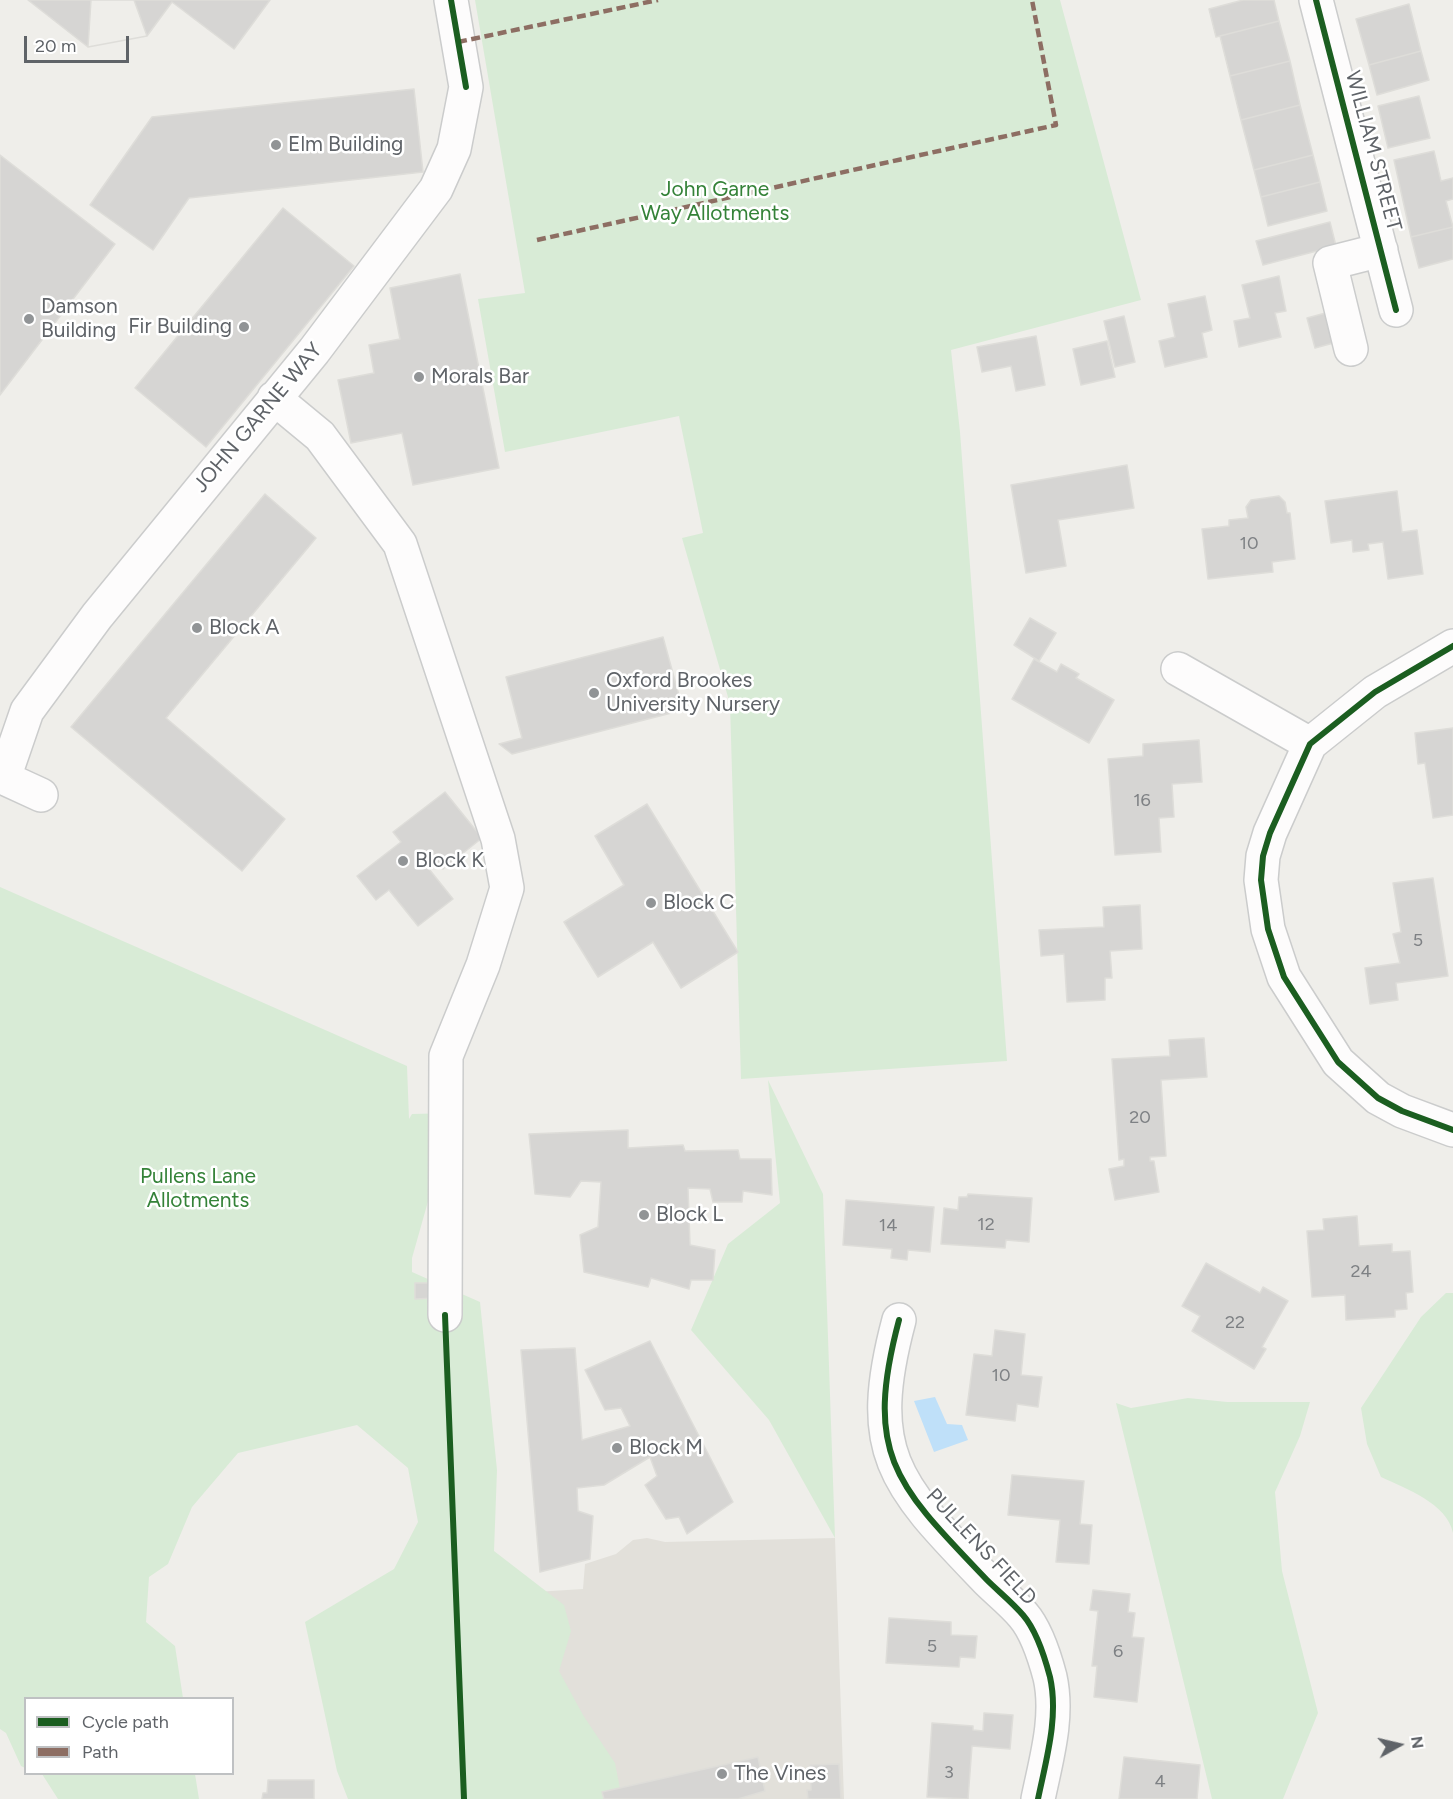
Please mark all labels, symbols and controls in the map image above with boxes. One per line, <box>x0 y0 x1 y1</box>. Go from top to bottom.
scale bar <box>27 24 132 62</box>
text: 20 m <box>35 35 76 57</box>
street label: WILLIAM STREET <box>1340 68 1406 234</box>
place label: Elm Building <box>288 132 403 158</box>
marker: Elm Building <box>269 138 283 152</box>
park label: John Garne Way Allotments <box>641 177 789 227</box>
place label: Damson Building <box>41 294 118 344</box>
marker: Damson Building <box>22 312 36 326</box>
place label: Fir Building <box>128 314 232 340</box>
marker: Fir Building <box>237 320 251 334</box>
street label: JOHN GARNE WAY <box>188 338 328 498</box>
place label: Morals Bar <box>431 364 529 390</box>
marker: Morals Bar <box>412 370 426 384</box>
house number: 10 <box>1240 533 1258 555</box>
place label: Block A <box>209 615 280 641</box>
marker: Block A <box>190 621 204 635</box>
place label: Oxford Brookes University Nursery <box>606 668 780 718</box>
marker: Oxford Brookes University Nursery <box>587 686 601 700</box>
house number: 16 <box>1133 790 1151 812</box>
place label: Block K <box>415 848 484 874</box>
marker: Block K <box>396 854 410 868</box>
place label: Block C <box>663 890 735 916</box>
marker: Block C <box>644 896 658 910</box>
house number: 5 <box>1413 930 1423 952</box>
house number: 20 <box>1129 1107 1151 1129</box>
park label: Pullens Lane Allotments <box>140 1164 256 1214</box>
place label: Block L <box>656 1202 723 1228</box>
marker: Block L <box>637 1208 651 1222</box>
house number: 12 <box>977 1214 995 1236</box>
house number: 14 <box>879 1215 897 1237</box>
house number: 24 <box>1350 1261 1372 1283</box>
house number: 22 <box>1225 1312 1245 1334</box>
house number: 10 <box>992 1365 1010 1387</box>
place label: Block M <box>629 1435 703 1461</box>
marker: Block M <box>610 1441 624 1455</box>
street label: PULLENS FIELD <box>920 1483 1042 1611</box>
house number: 5 <box>927 1636 937 1658</box>
house number: 6 <box>1113 1641 1123 1663</box>
legend <box>24 1697 234 1775</box>
text: Cycle path <box>82 1711 169 1733</box>
north arrow <box>1369 1715 1429 1775</box>
text: N <box>1407 1735 1428 1750</box>
text: Path <box>82 1741 118 1763</box>
place label: The Vines <box>734 1761 826 1787</box>
house number: 3 <box>944 1762 954 1784</box>
marker: The Vines <box>715 1767 729 1781</box>
house number: 4 <box>1154 1771 1166 1793</box>

